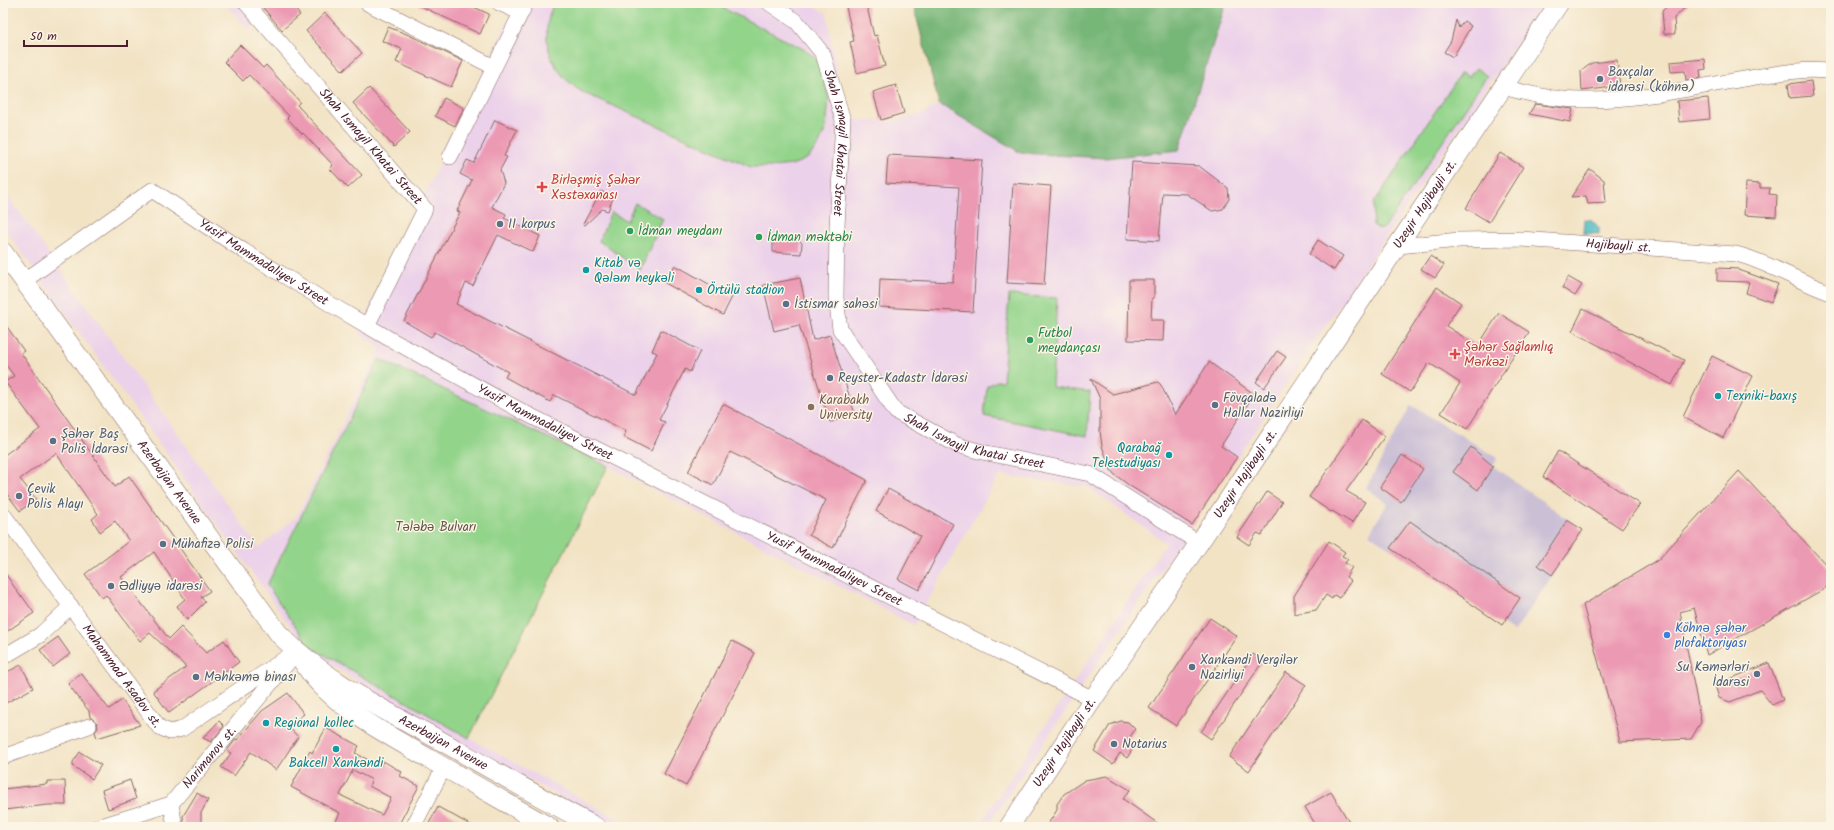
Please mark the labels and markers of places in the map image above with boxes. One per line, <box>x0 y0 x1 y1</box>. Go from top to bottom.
place label: Baxçalar idarəsi (köhnə) <box>1608 62 1695 98</box>
marker: Baxçalar idarəsi (köhnə) <box>1595 74 1605 84</box>
place label: Birləşmiş Şəhər Xəstəxanası <box>551 170 640 206</box>
marker: Birləşmiş Şəhər Xəstəxanası <box>536 181 548 193</box>
place label: II korpus <box>508 214 556 235</box>
marker: II korpus <box>495 219 505 229</box>
place label: İdman meydanı <box>638 221 722 242</box>
marker: İdman meydanı <box>625 226 635 236</box>
place label: İdman məktəbi <box>767 227 853 248</box>
marker: İdman məktəbi <box>754 232 764 242</box>
place label: Kitab və Qələm heykəli <box>594 253 675 289</box>
marker: Kitab və Qələm heykəli <box>581 265 591 275</box>
place label: Örtülü stadion <box>707 280 784 301</box>
marker: Örtülü stadion <box>694 285 704 295</box>
place label: İstismar sahəsi <box>794 294 879 315</box>
marker: İstismar sahəsi <box>781 299 791 309</box>
place label: Futbol meydançası <box>1038 323 1101 359</box>
marker: Futbol meydançası <box>1025 335 1035 345</box>
place label: Şəhər Sağlamlıq Mərkəzi <box>1464 337 1553 373</box>
marker: Şəhər Sağlamlıq Mərkəzi <box>1449 348 1461 360</box>
place label: Reyster-Kadastr İdarəsi <box>838 368 968 389</box>
marker: Reyster-Kadastr İdarəsi <box>825 373 835 383</box>
place label: Texniki-baxış <box>1726 386 1797 407</box>
place label: Fövqaladə Hallar Nazirliyi <box>1223 388 1304 424</box>
place label: Karabakh University <box>819 390 873 426</box>
marker: Texniki-baxış <box>1713 391 1723 401</box>
marker: Fövqaladə Hallar Nazirliyi <box>1210 400 1220 410</box>
marker: Karabakh University <box>806 402 816 412</box>
place label: Şəhər Baş Polis İdarəsi <box>61 424 129 460</box>
marker: Şəhər Baş Polis İdarəsi <box>48 436 58 446</box>
place label: Qarabağ Telestudiyası <box>1092 438 1162 474</box>
marker: Qarabağ Telestudiyası <box>1164 450 1174 460</box>
place label: Çevik Polis Alayı <box>27 479 84 515</box>
marker: Çevik Polis Alayı <box>14 491 24 501</box>
place label: Mühafizə Polisi <box>171 534 254 555</box>
marker: Mühafizə Polisi <box>158 539 168 549</box>
place label: Ədliyyə idarəsi <box>119 576 203 597</box>
marker: Ədliyyə idarəsi <box>106 581 116 591</box>
place label: Köhnə şəhər plofaktoriyası <box>1674 618 1747 654</box>
marker: Köhnə şəhər plofaktoriyası <box>1662 630 1672 640</box>
place label: Xankəndi Vergilər Nazirliyi <box>1200 650 1298 686</box>
place label: Su Kəmərləri İdarəsi <box>1676 657 1750 693</box>
marker: Xankəndi Vergilər Nazirliyi <box>1187 662 1197 672</box>
place label: Məhkəmə binası <box>204 667 296 688</box>
marker: Su Kəmərləri İdarəsi <box>1752 669 1762 679</box>
marker: Məhkəmə binası <box>191 672 201 682</box>
place label: Regional kollec <box>274 713 354 734</box>
marker: Regional kollec <box>261 718 271 728</box>
place label: Notarius <box>1122 734 1167 755</box>
marker: Notarius <box>1109 739 1119 749</box>
marker: Bakcell Xankəndi <box>331 744 341 754</box>
place label: Bakcell Xankəndi <box>289 753 384 774</box>

